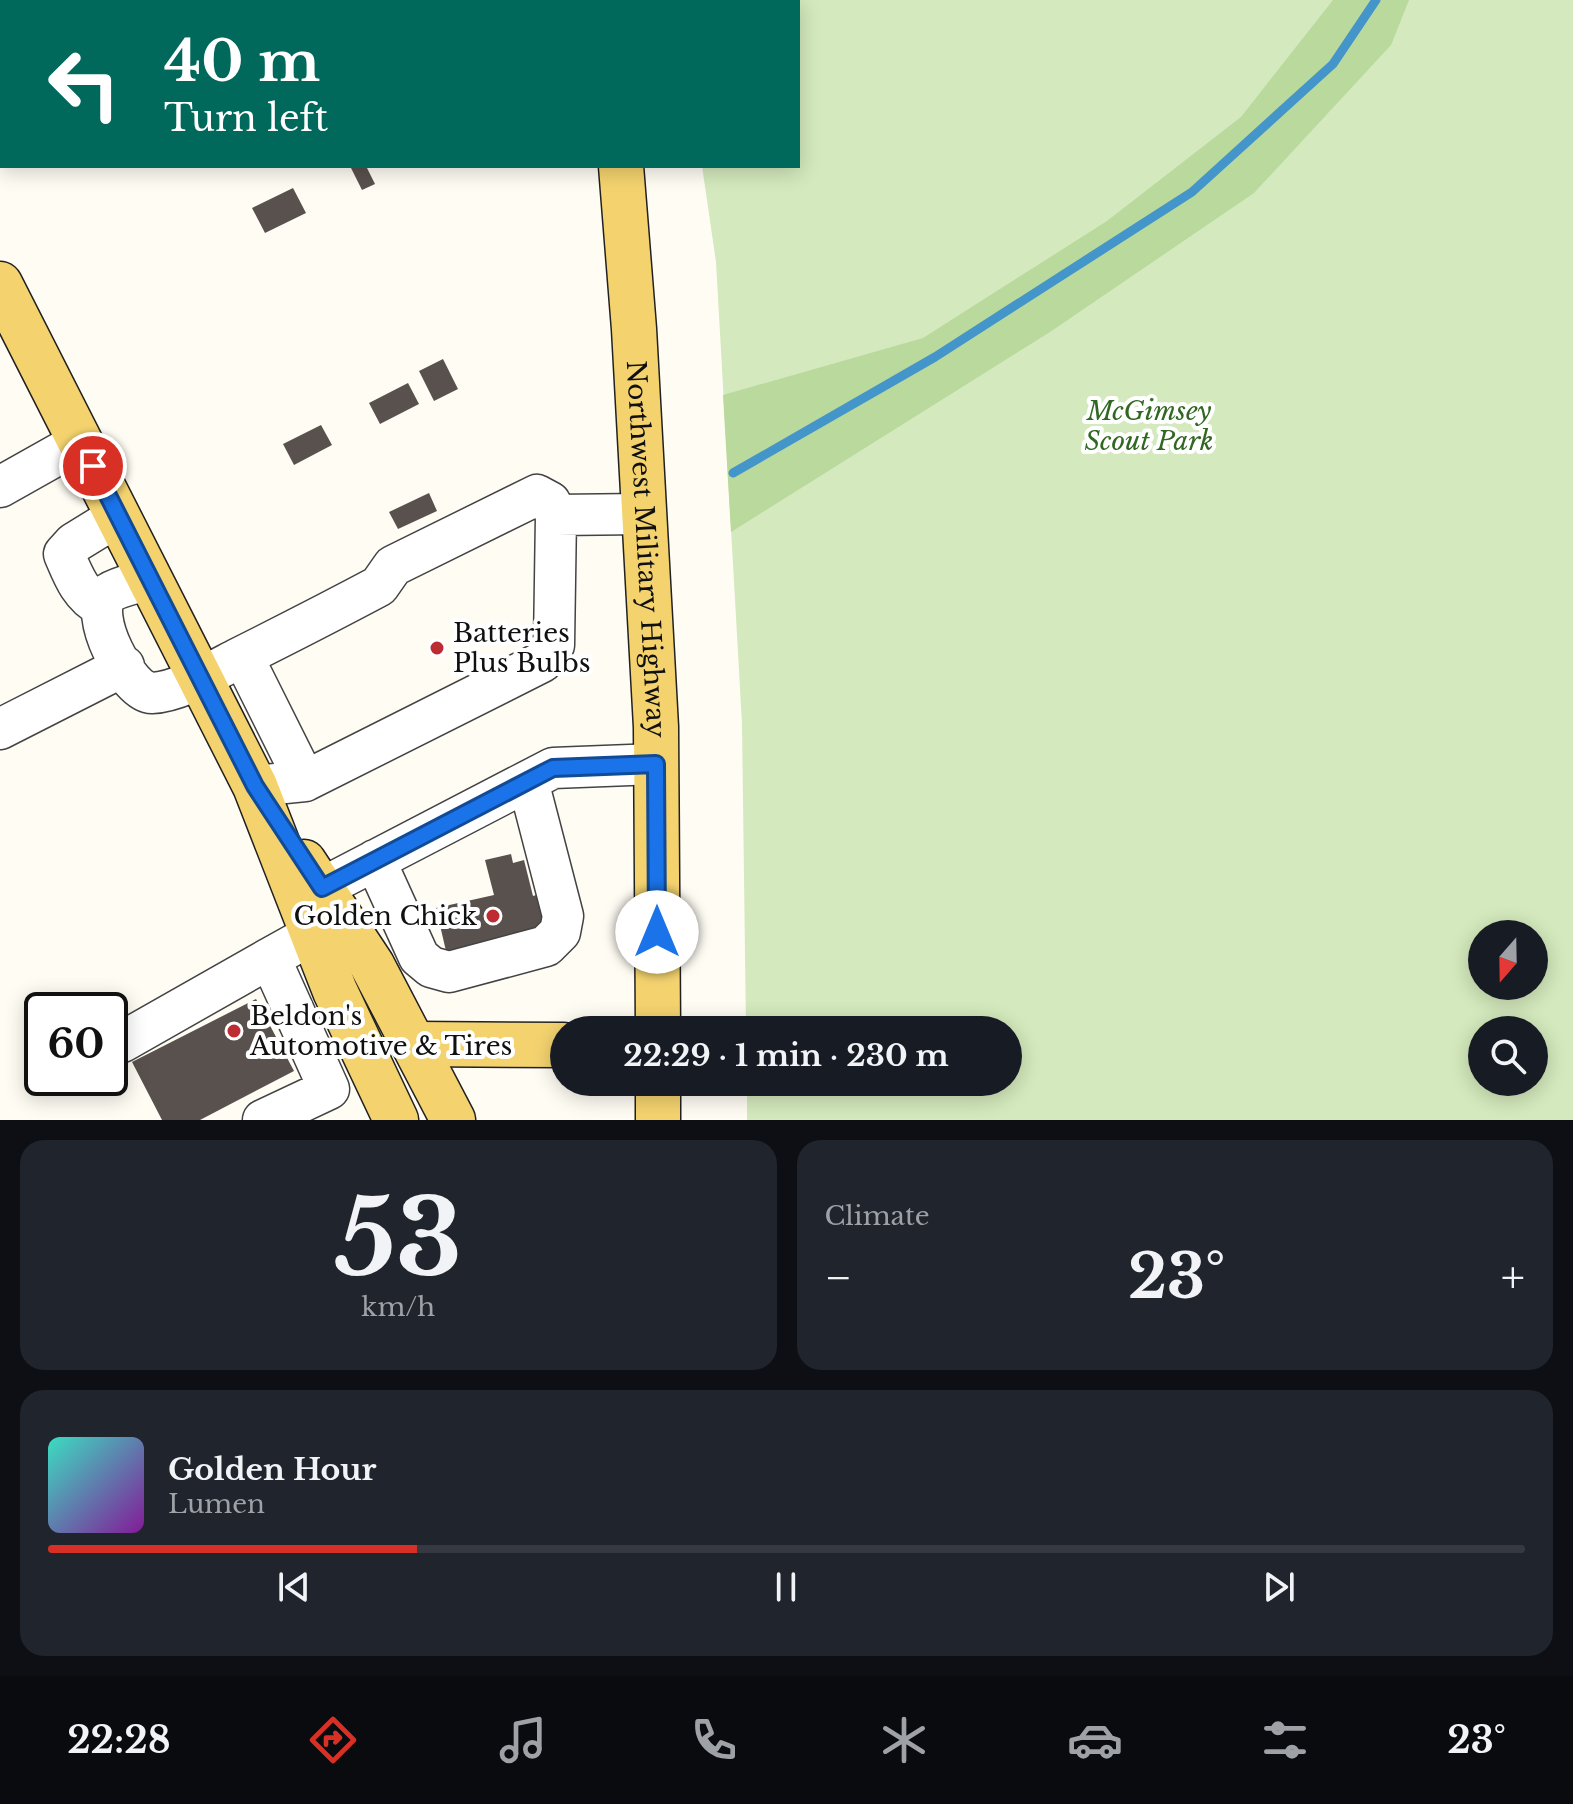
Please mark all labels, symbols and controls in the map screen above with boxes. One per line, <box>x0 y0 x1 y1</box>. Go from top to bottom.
text: 40 m <box>164 27 320 96</box>
icon: left <box>32 32 136 136</box>
text: Turn left <box>164 96 328 141</box>
street label: Northwest Military Highway <box>620 360 672 738</box>
park label: McGimsey Scout Park <box>1085 395 1213 457</box>
pin <box>59 432 127 500</box>
icon: arrive <box>71 444 115 488</box>
place label: Batteries Plus Bulbs <box>453 617 591 679</box>
marker: Batteries Plus Bulbs <box>428 639 446 657</box>
position arrow <box>615 890 699 974</box>
place label: Golden Chick <box>294 900 477 932</box>
marker: Golden Chick <box>484 907 502 925</box>
north arrow <box>1468 920 1548 1000</box>
map controls <box>1468 920 1548 1096</box>
speed limit sign: 60 <box>24 992 128 1096</box>
place label: Beldon's Automotive & Tires <box>249 1000 512 1062</box>
button: search <box>1468 1016 1548 1096</box>
marker: Beldon's Automotive & Tires <box>225 1022 243 1040</box>
text: 22:29 · 1 min · 230 m <box>623 1037 949 1074</box>
text: 53 <box>334 1174 462 1303</box>
text: Climate <box>825 1200 930 1232</box>
text: 23° <box>1128 1240 1225 1314</box>
text: − <box>825 1250 852 1305</box>
text: + <box>1501 1250 1525 1305</box>
text: km/h <box>361 1291 435 1323</box>
text: Golden Hour <box>168 1451 377 1488</box>
text: Lumen <box>168 1488 265 1520</box>
icon: previous <box>272 1565 316 1609</box>
icon: pause <box>764 1565 808 1609</box>
icon: next <box>1257 1565 1301 1609</box>
icon: directions <box>305 1712 361 1768</box>
icon: music <box>495 1712 551 1768</box>
icon: phone <box>686 1712 742 1768</box>
icon: climate <box>876 1712 932 1768</box>
icon: car <box>1067 1712 1123 1768</box>
icon: filters <box>1257 1712 1313 1768</box>
text: 22:28 <box>67 1718 171 1763</box>
text: 23° <box>1447 1718 1506 1763</box>

